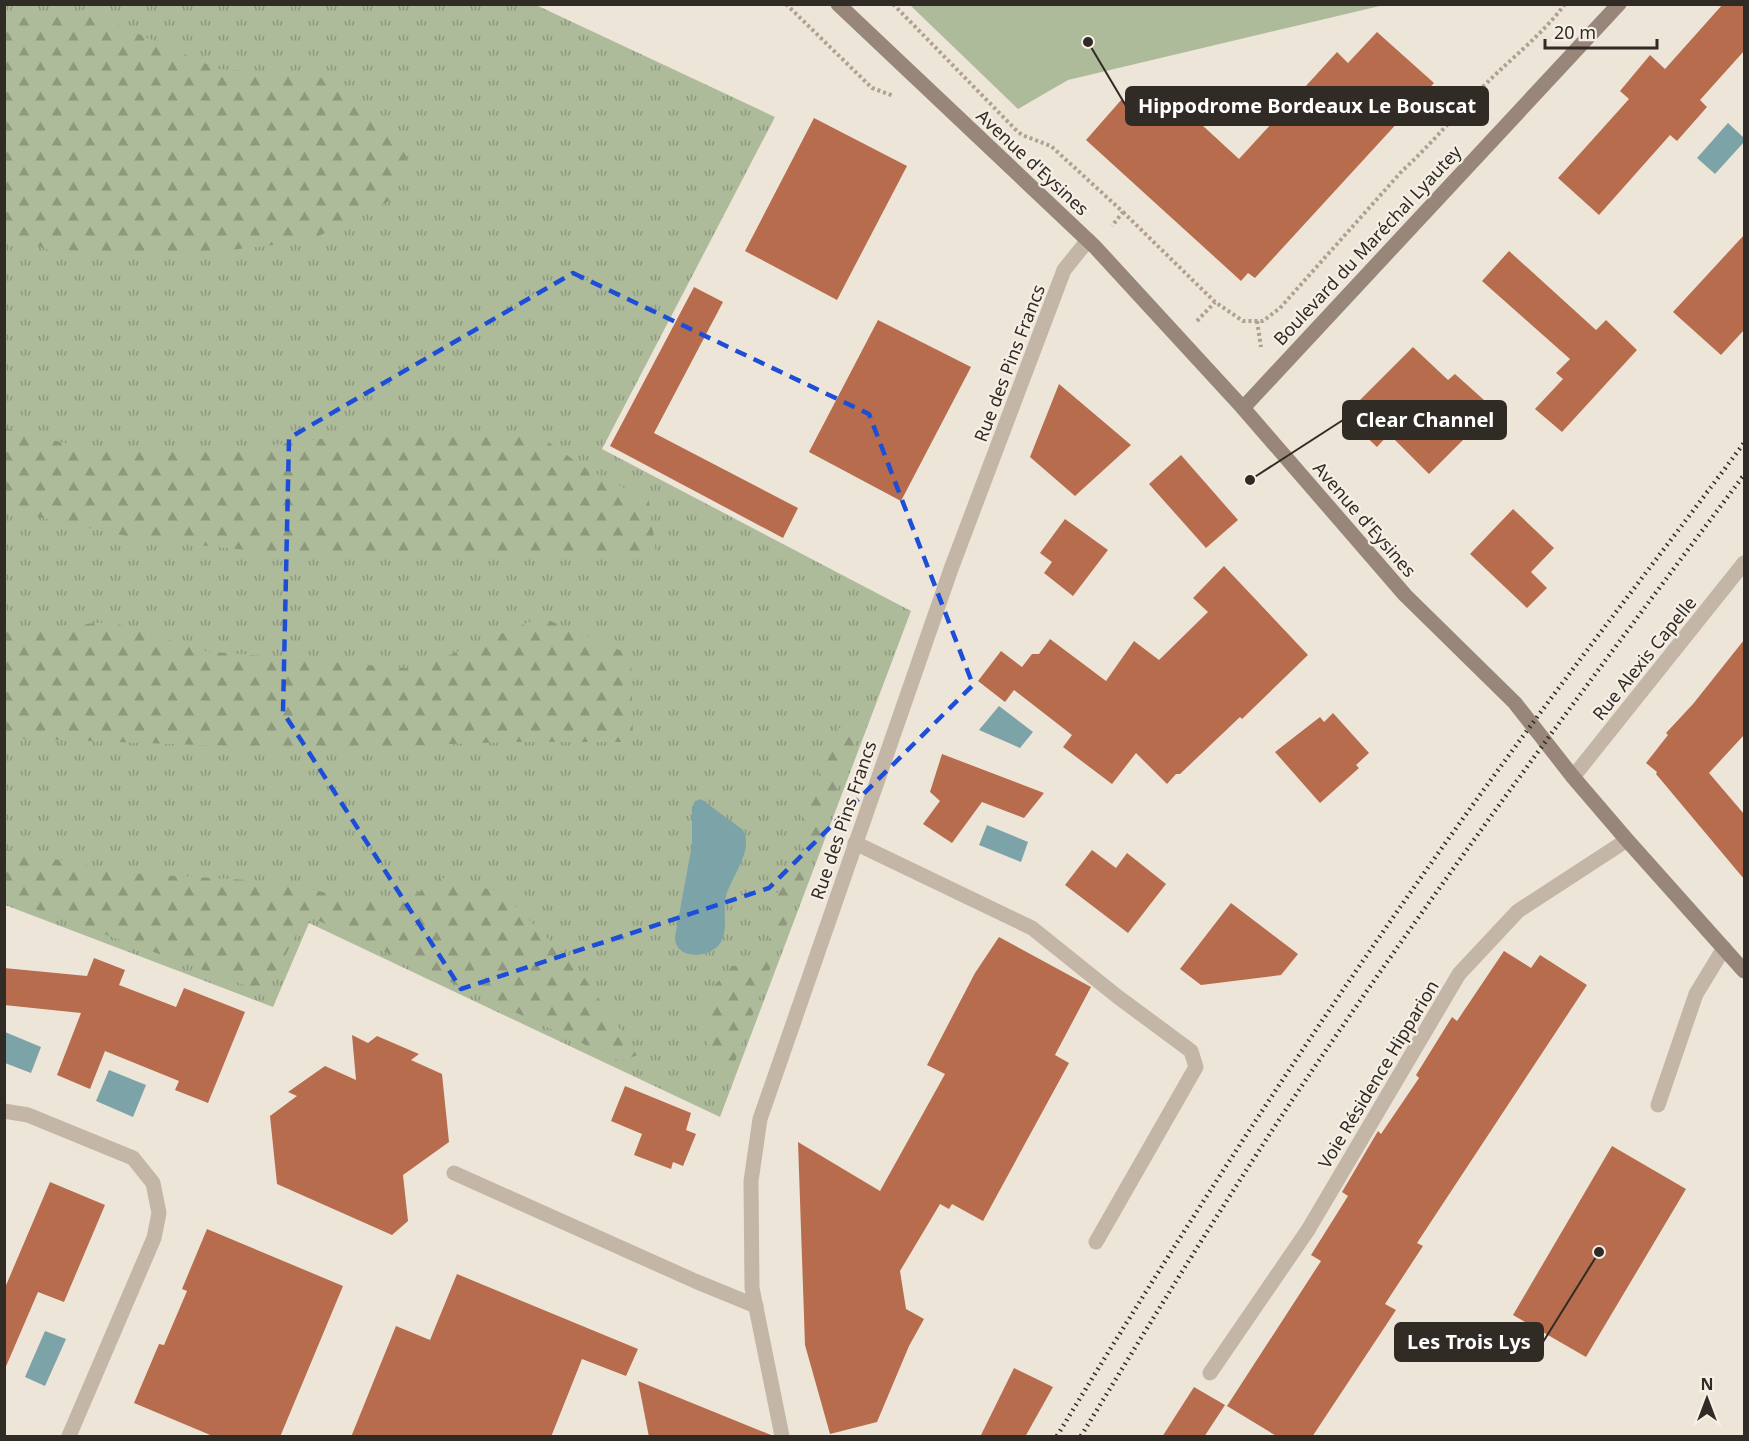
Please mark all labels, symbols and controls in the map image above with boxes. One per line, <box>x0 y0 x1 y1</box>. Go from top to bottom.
scale bar <box>1545 12 1658 50</box>
text: 20 m <box>1554 20 1596 44</box>
callout: Hippodrome Bordeaux Le Bouscat <box>1126 87 1488 125</box>
text: Hippodrome Bordeaux Le Bouscat <box>1138 92 1476 119</box>
street label: Avenue d'Eysines <box>972 104 1094 220</box>
street label: Boulevard du Maréchal Lyautey <box>1268 139 1467 350</box>
street label: Rue des Pins Francs <box>968 281 1050 445</box>
callout: Clear Channel <box>1343 401 1506 439</box>
text: Clear Channel <box>1356 406 1494 433</box>
street label: Avenue d'Eysines <box>1308 456 1422 582</box>
street label: Rue Alexis Capelle <box>1587 591 1701 725</box>
street label: Rue des Pins Francs <box>805 737 881 903</box>
street label: Voie Résidence Hipparion <box>1312 975 1444 1173</box>
callout: Les Trois Lys <box>1395 1323 1543 1361</box>
text: Les Trois Lys <box>1407 1328 1531 1355</box>
north arrow <box>1677 1369 1737 1429</box>
text: N <box>1700 1373 1714 1395</box>

